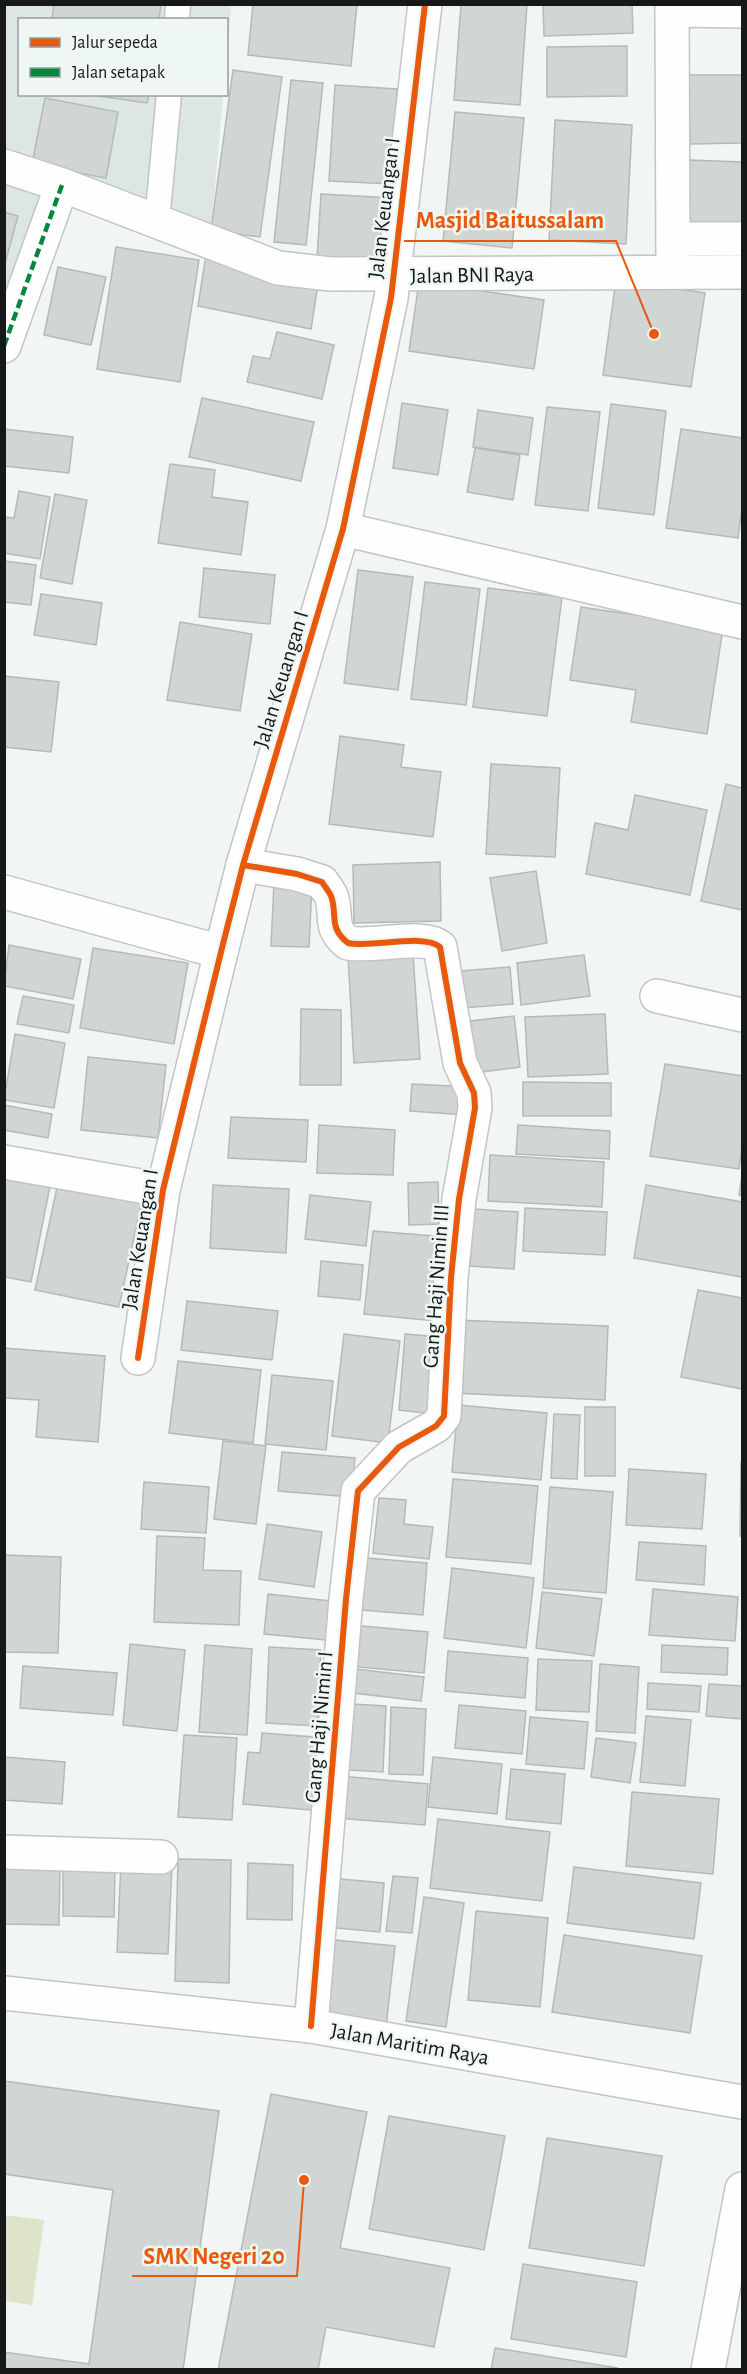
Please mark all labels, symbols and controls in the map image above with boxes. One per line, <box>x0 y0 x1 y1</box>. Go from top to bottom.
legend <box>18 18 228 96</box>
text: Jalur sepeda <box>72 34 158 52</box>
text: Jalan setapak <box>72 64 166 82</box>
street label: Jalan Keuangan I <box>364 136 404 280</box>
callout: Masjid Baitussalam <box>404 199 616 241</box>
text: Masjid Baitussalam <box>416 209 604 233</box>
street label: Jalan BNI Raya <box>410 263 534 287</box>
street label: Jalan Keuangan I <box>250 608 312 751</box>
street label: Jalan Keuangan I <box>118 1167 162 1311</box>
street label: Gang Haji Nimin III <box>419 1203 453 1369</box>
street label: Gang Haji Nimin I <box>301 1650 337 1804</box>
street label: Jalan Maritim Raya <box>329 2019 491 2069</box>
callout: SMK Negeri 20 <box>132 2234 297 2276</box>
text: SMK Negeri 20 <box>143 2245 285 2269</box>

